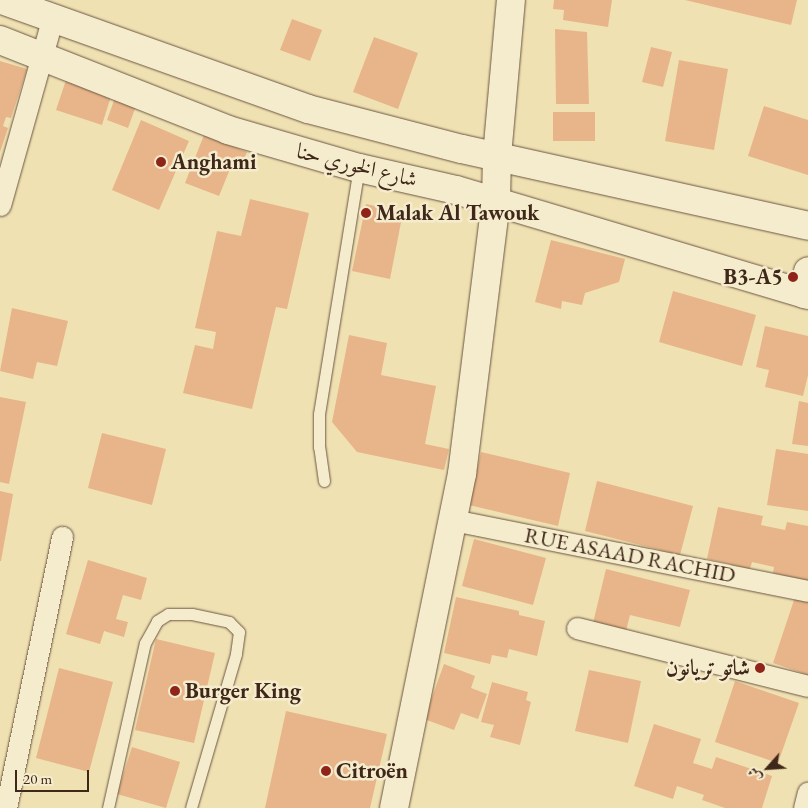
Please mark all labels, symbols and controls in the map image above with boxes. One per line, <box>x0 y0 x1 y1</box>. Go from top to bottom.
street label: شارع الخوري حنا <box>294 137 420 193</box>
place label: Anghami <box>171 149 256 175</box>
marker: Anghami <box>155 156 167 168</box>
place label: Malak Al Tawouk <box>376 200 539 226</box>
marker: Malak Al Tawouk <box>360 207 372 219</box>
place label: B3-A5 <box>723 264 783 290</box>
marker: B3-A5 <box>787 271 799 283</box>
street label: RUE ASAAD RACHID <box>522 522 738 588</box>
place label: شاتو تريانون <box>666 655 750 681</box>
marker: شاتو تريانون <box>754 662 766 674</box>
place label: Burger King <box>185 678 301 704</box>
marker: Burger King <box>169 685 181 697</box>
north arrow <box>743 743 793 793</box>
place label: Citroën <box>336 758 408 784</box>
scale bar <box>18 760 91 792</box>
text: ش <box>743 764 766 785</box>
marker: Citroën <box>320 765 332 777</box>
text: 20 m <box>23 769 52 788</box>

